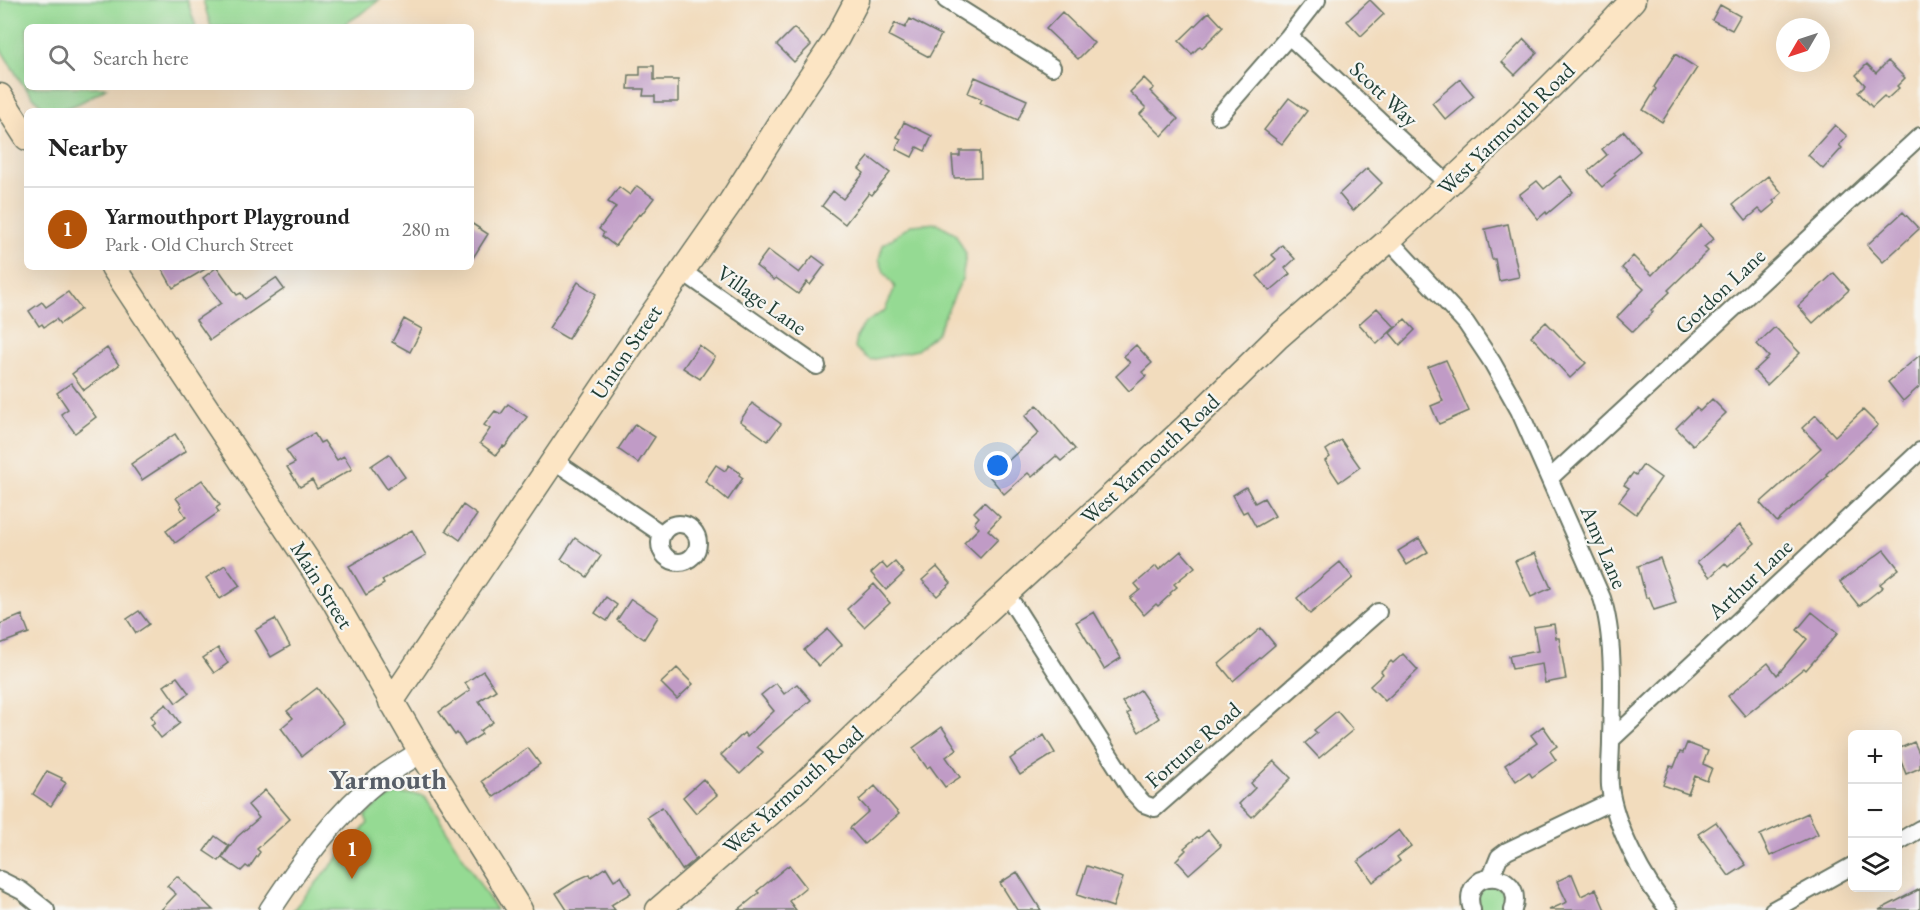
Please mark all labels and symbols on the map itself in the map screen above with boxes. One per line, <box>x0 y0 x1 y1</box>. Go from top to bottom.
north arrow <box>1776 18 1830 72</box>
street label: Scott Way <box>1343 55 1425 133</box>
street label: West Yarmouth Road <box>1431 55 1581 202</box>
street label: Gordon Lane <box>1668 241 1772 341</box>
street label: Village Lane <box>711 258 813 342</box>
street label: Union Street <box>584 299 668 405</box>
street label: West Yarmouth Road <box>1074 386 1226 531</box>
your location <box>983 451 1012 480</box>
street label: Amy Lane <box>1573 500 1635 593</box>
street label: Arthur Lane <box>1701 532 1799 626</box>
street label: Main Street <box>284 536 360 634</box>
street label: Fortune Road <box>1139 695 1248 795</box>
street label: West Yarmouth Road <box>716 718 870 861</box>
district label: Yarmouth <box>329 761 447 797</box>
pin: 1 <box>332 830 372 879</box>

